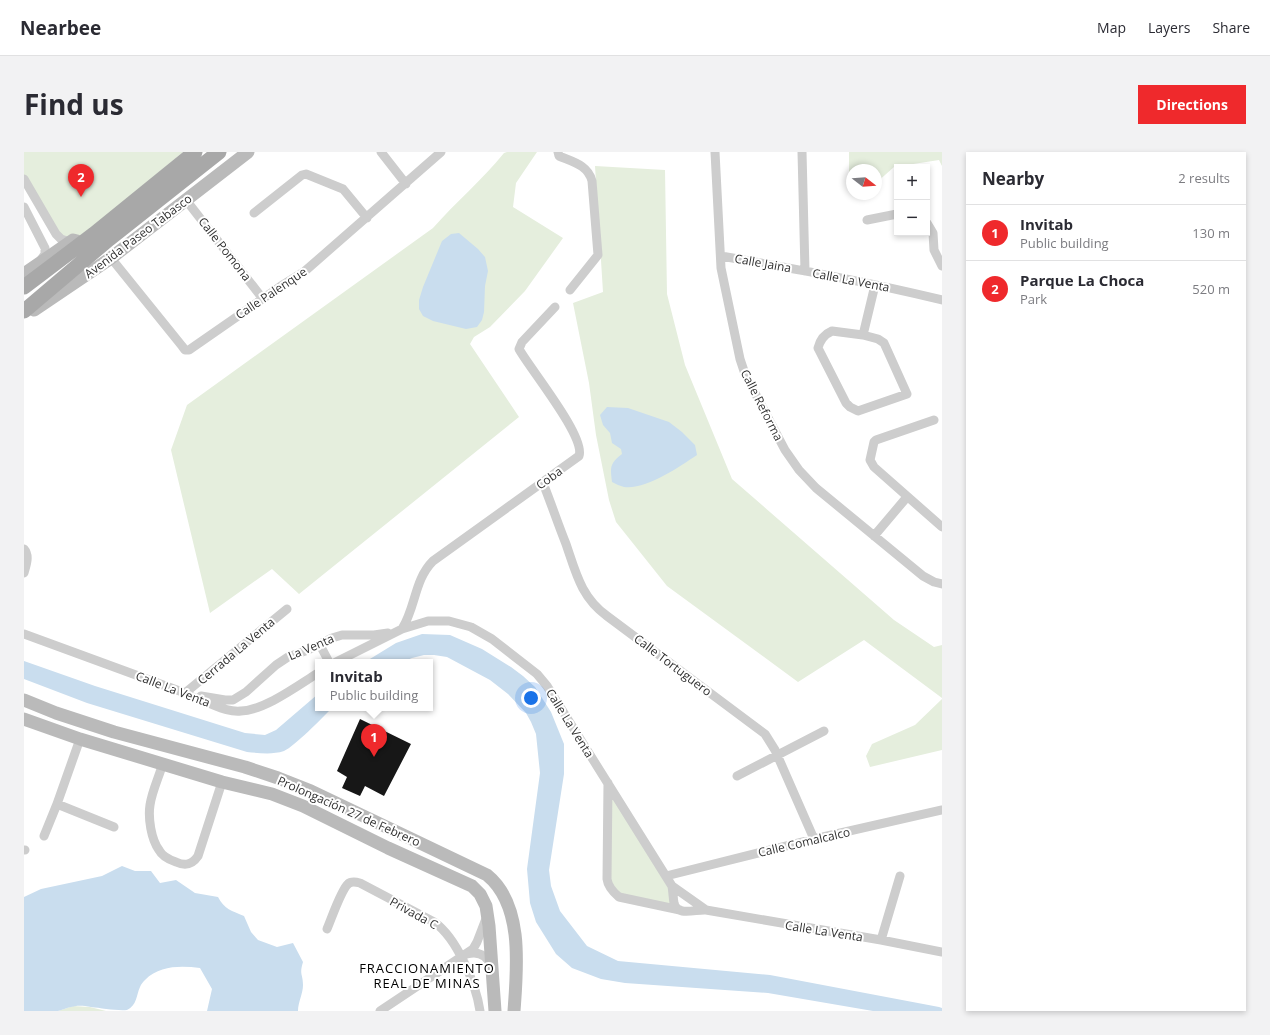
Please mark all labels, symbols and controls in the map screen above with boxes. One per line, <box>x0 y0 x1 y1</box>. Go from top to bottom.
text: Nearbee <box>20 15 101 41</box>
text: Map <box>1097 18 1126 37</box>
text: Layers <box>1148 18 1190 37</box>
text: Share <box>1212 18 1250 37</box>
text: Find us <box>24 85 124 123</box>
button: Directions <box>1138 85 1246 124</box>
pin: 2 <box>68 164 94 197</box>
north arrow <box>846 164 882 200</box>
map controls <box>894 164 930 236</box>
button: + <box>894 164 930 200</box>
text: Nearby <box>982 167 1044 190</box>
text: 2 results <box>1178 169 1230 187</box>
street label: Avenida Paseo Tabasco <box>81 190 195 282</box>
button: − <box>894 200 930 236</box>
street label: Calle Pomona <box>195 213 255 285</box>
text: Invitab <box>1020 214 1073 234</box>
text: 1 <box>991 224 999 242</box>
text: 130 m <box>1192 224 1230 242</box>
text: Public building <box>1020 234 1109 252</box>
street label: Calle Jaina <box>733 250 793 276</box>
street label: Calle Palenque <box>232 263 310 323</box>
street label: Calle La Venta <box>811 264 891 296</box>
text: Parque La Choca <box>1020 270 1144 290</box>
text: 2 <box>991 280 999 298</box>
text: 520 m <box>1192 280 1230 298</box>
text: Park <box>1020 290 1047 308</box>
street label: Calle Reforma <box>737 366 787 444</box>
street label: Coba <box>532 463 566 493</box>
street label: Cerrada La Venta <box>194 614 278 688</box>
street label: La Venta <box>285 630 337 664</box>
street label: Calle Tortuguero <box>631 630 715 700</box>
popup <box>315 659 433 711</box>
text: Invitab <box>330 666 383 686</box>
street label: Calle La Venta <box>133 667 213 711</box>
street label: Calle La Venta <box>542 685 598 761</box>
text: Public building <box>330 686 418 704</box>
your location <box>521 688 541 708</box>
pin: 1 <box>361 724 387 757</box>
street label: Prolongación 27 de Febrero <box>275 772 423 850</box>
street label: Calle Comalcalco <box>756 823 852 861</box>
street label: Privada C <box>387 893 441 933</box>
street label: Calle La Venta <box>784 916 864 946</box>
district label: FRACCIONAMIENTO REAL DE MINAS <box>359 959 495 992</box>

